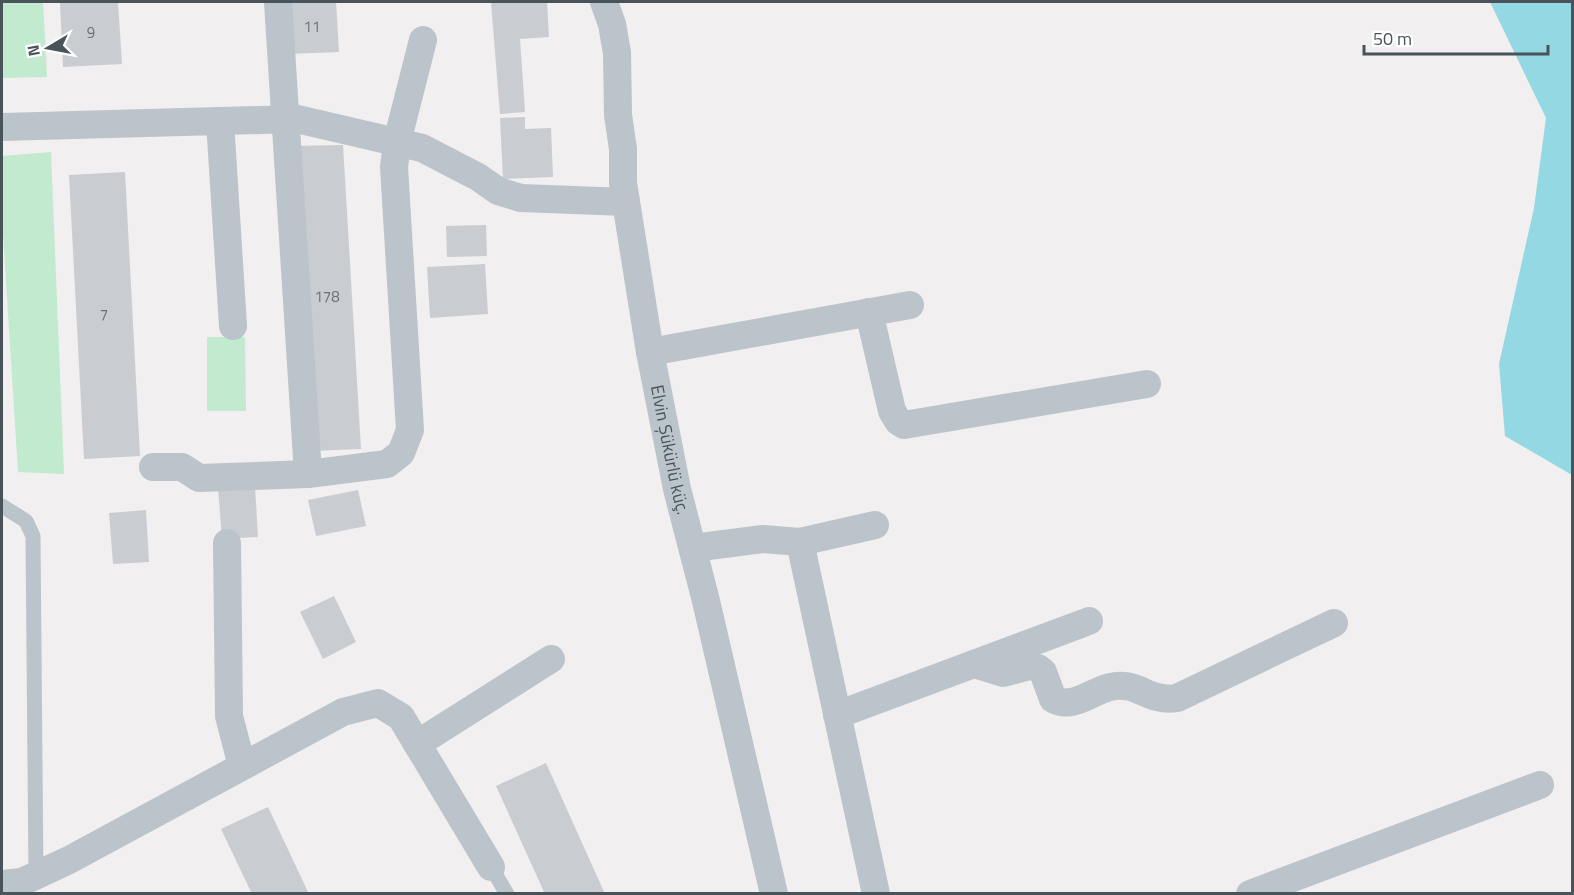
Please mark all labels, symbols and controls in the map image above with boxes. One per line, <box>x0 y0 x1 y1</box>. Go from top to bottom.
house number: 11 <box>304 15 320 38</box>
north arrow <box>18 18 78 78</box>
scale bar <box>1364 18 1548 56</box>
house number: 9 <box>87 21 95 44</box>
text: 50 m <box>1373 25 1412 52</box>
text: N <box>20 43 46 58</box>
house number: 178 <box>314 285 340 308</box>
house number: 7 <box>100 303 108 326</box>
street label: Elvin Şükürlü küç. <box>644 382 697 517</box>

